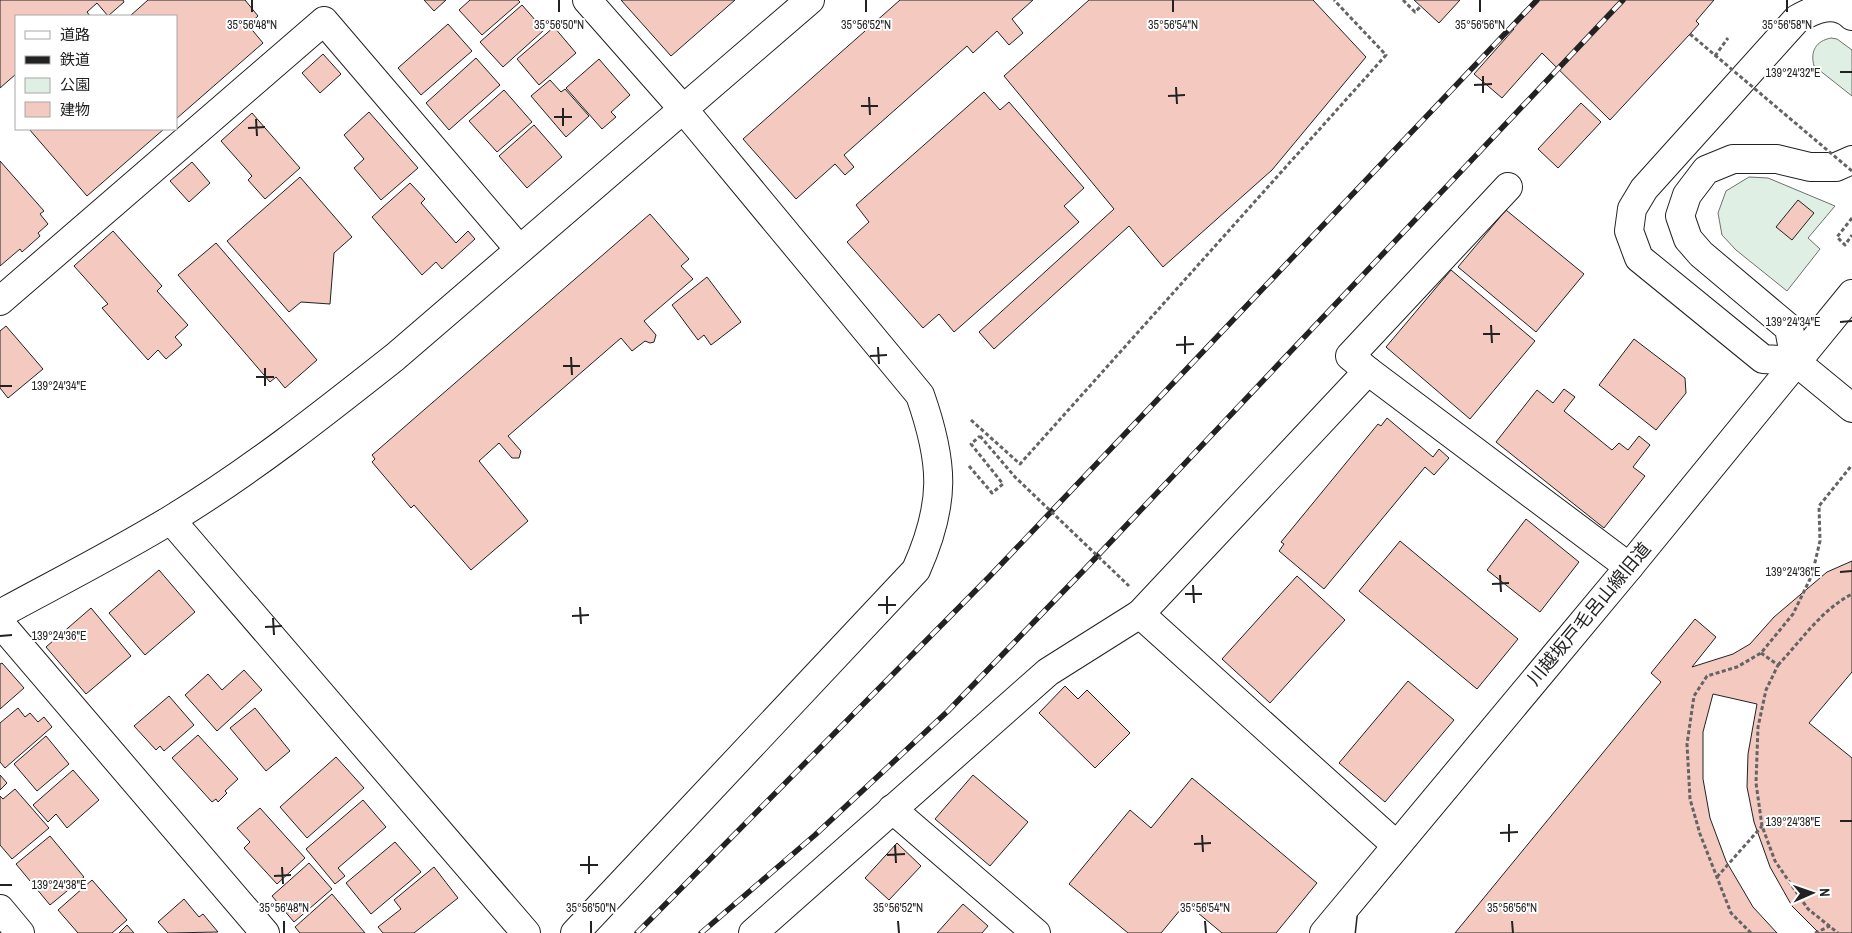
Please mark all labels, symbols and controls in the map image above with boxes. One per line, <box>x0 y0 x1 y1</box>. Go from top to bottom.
legend <box>15 15 178 130</box>
text: 35°56'48"N <box>227 17 277 33</box>
text: 35°56'50"N <box>534 17 584 33</box>
text: 35°56'52"N <box>841 17 891 33</box>
text: 35°56'54"N <box>1148 17 1198 33</box>
text: 35°56'56"N <box>1455 17 1505 33</box>
text: 35°56'58"N <box>1762 17 1812 33</box>
text: 道路 <box>60 24 90 45</box>
text: 鉄道 <box>60 49 90 70</box>
text: 139°24'32"E <box>1765 65 1821 81</box>
text: 公園 <box>60 74 90 95</box>
text: 建物 <box>60 99 90 120</box>
text: 139°24'34"E <box>1765 314 1821 330</box>
text: 139°24'34"E <box>31 378 87 394</box>
street label: 川越坂戸毛呂山線旧道 <box>1521 537 1656 691</box>
text: 139°24'36"E <box>1765 564 1821 580</box>
text: 139°24'36"E <box>31 628 87 644</box>
text: 139°24'38"E <box>1765 814 1821 830</box>
north arrow <box>1787 868 1837 918</box>
text: 139°24'38"E <box>31 877 87 893</box>
text: N <box>1816 888 1834 897</box>
text: 35°56'48"N <box>259 900 309 916</box>
text: 35°56'50"N <box>566 900 616 916</box>
text: 35°56'52"N <box>873 900 923 916</box>
text: 35°56'54"N <box>1180 900 1230 916</box>
text: 35°56'56"N <box>1487 900 1537 916</box>

